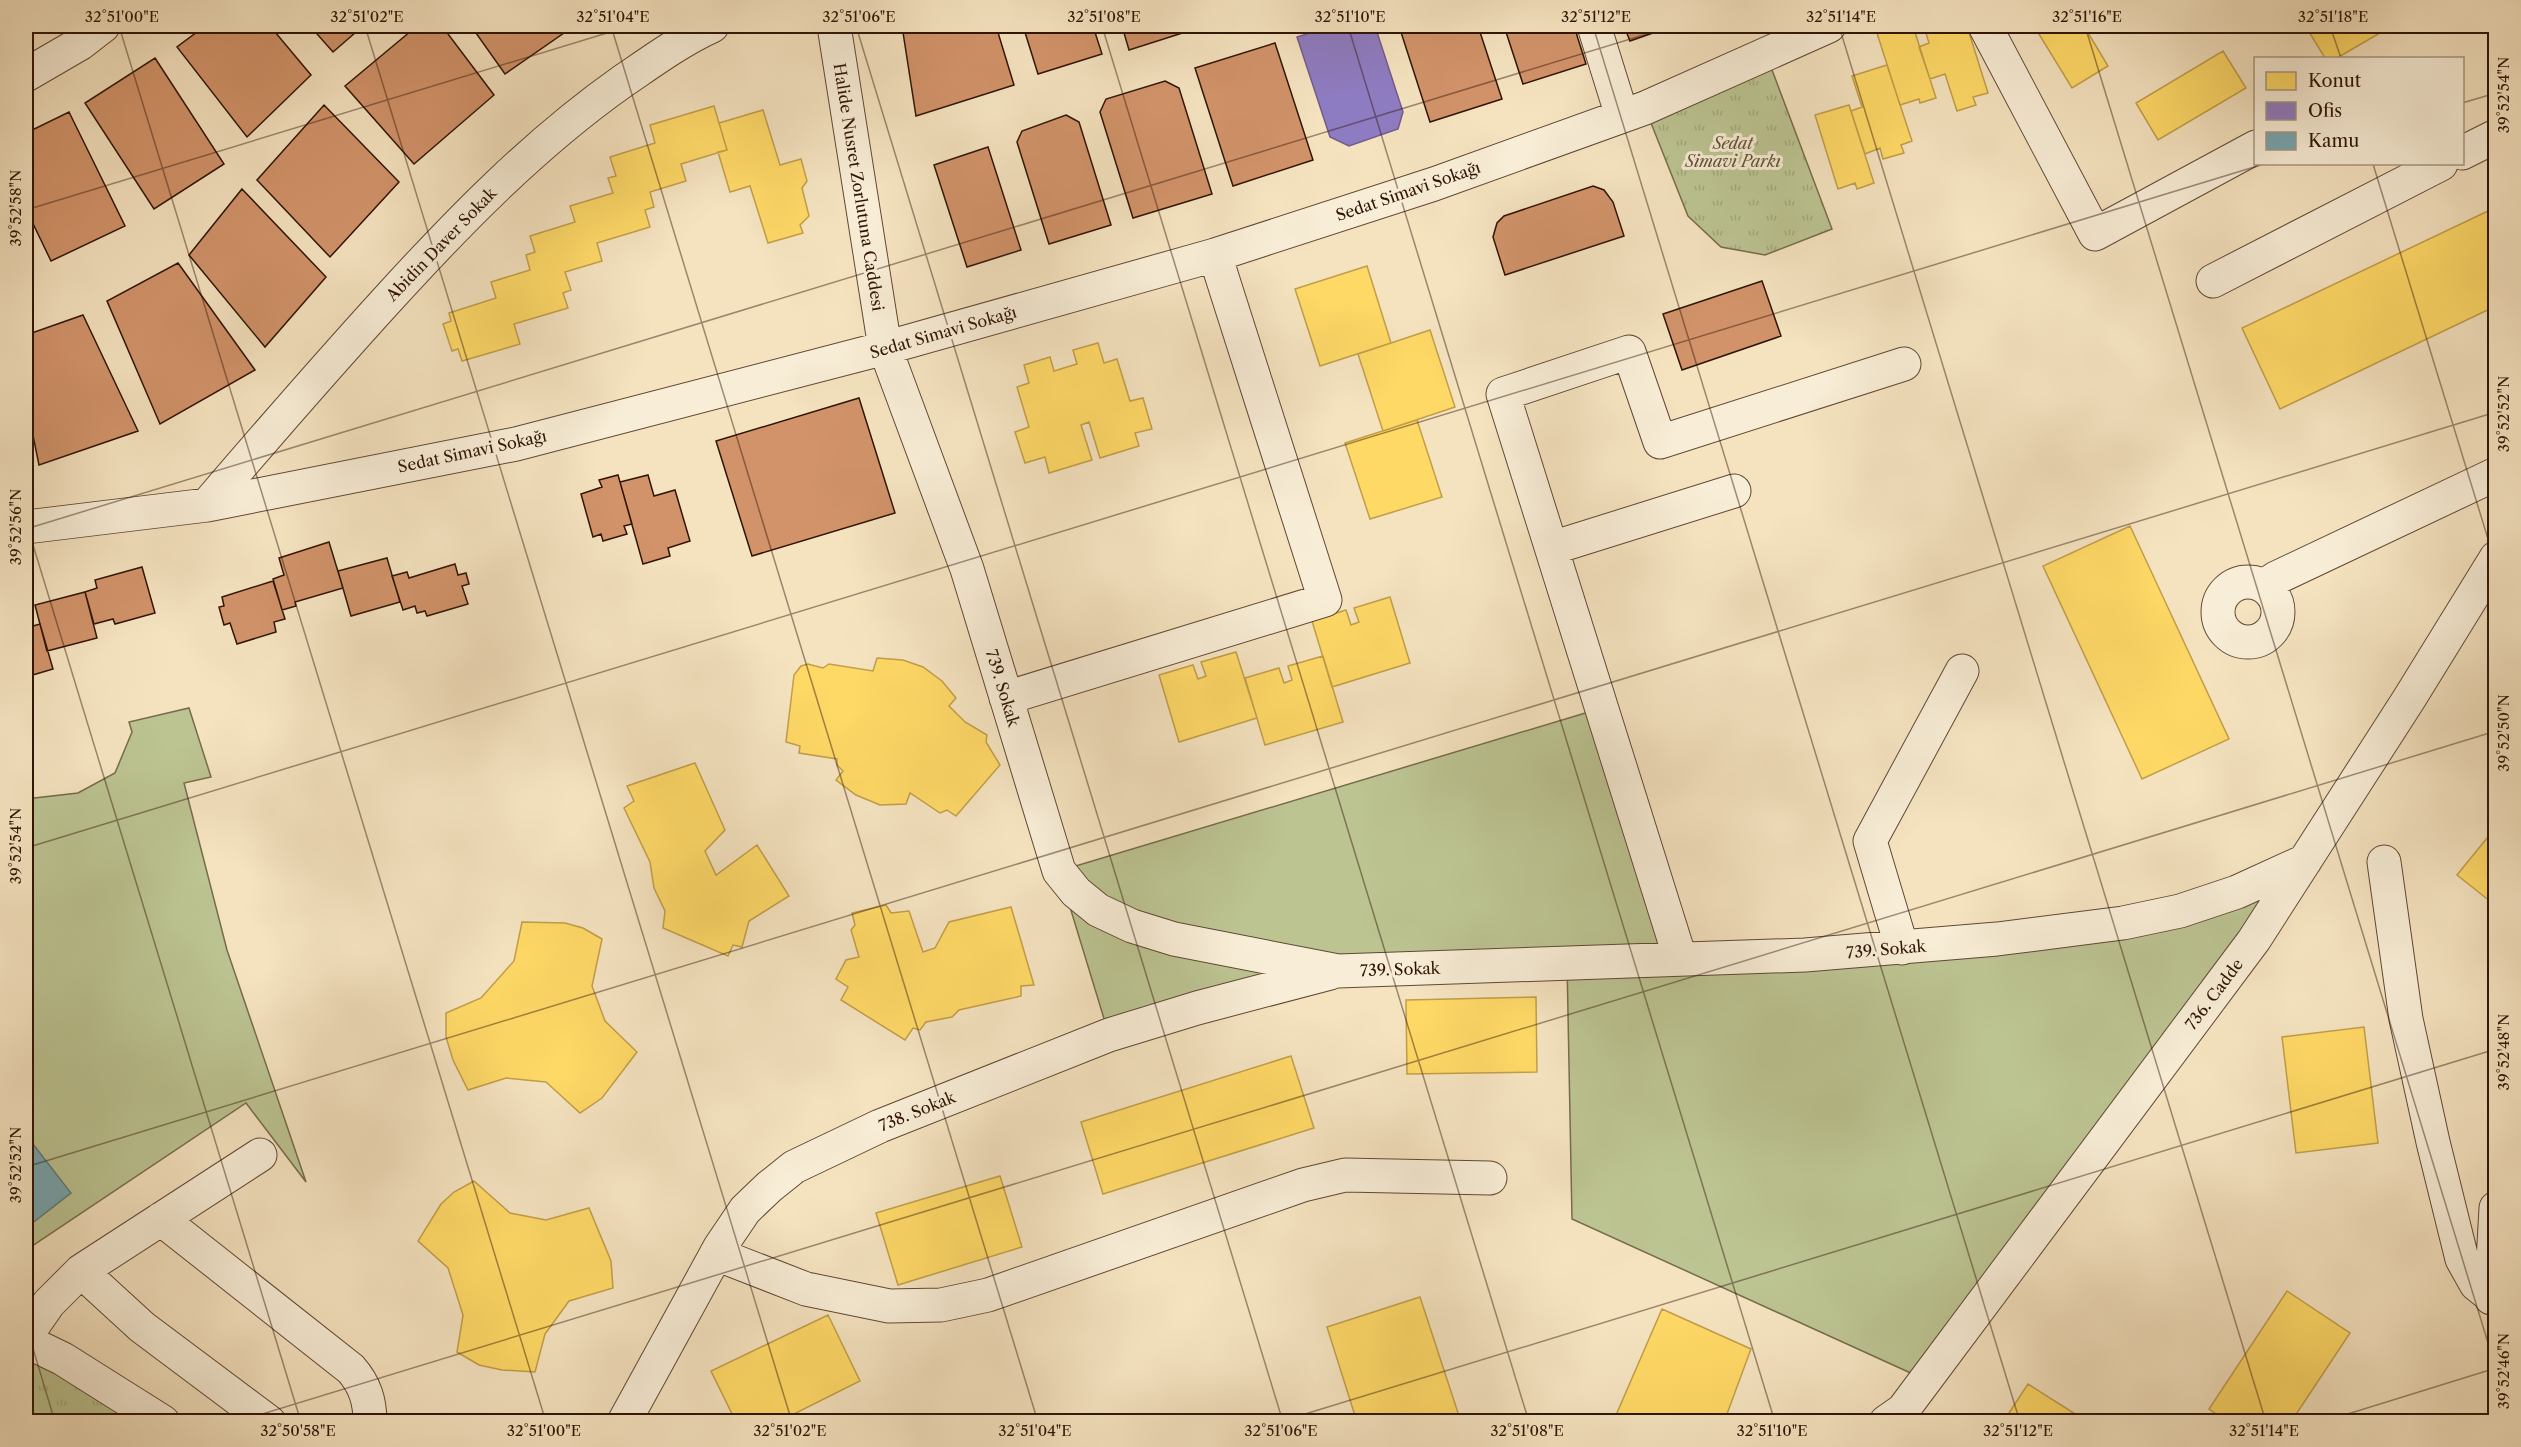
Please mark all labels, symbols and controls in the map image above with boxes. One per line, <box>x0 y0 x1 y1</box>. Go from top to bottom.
text: 32°51'00"E <box>85 7 159 26</box>
text: 32°51'02"E <box>330 7 404 26</box>
text: 32°51'04"E <box>576 7 650 26</box>
text: 32°51'06"E <box>822 7 896 26</box>
text: 32°51'08"E <box>1067 7 1141 26</box>
text: 32°51'10"E <box>1314 7 1386 26</box>
text: 32°51'12"E <box>1561 7 1631 26</box>
text: 32°51'14"E <box>1806 7 1876 26</box>
text: 32°51'16"E <box>2052 7 2122 26</box>
text: 32°51'18"E <box>2298 7 2368 26</box>
legend <box>2254 57 2464 165</box>
text: 39°52'54"N <box>2494 57 2513 133</box>
street label: Halide Nusret Zorlutuna Caddesi <box>830 62 889 313</box>
text: Konut <box>2308 70 2362 92</box>
text: Ofis <box>2308 100 2342 122</box>
text: Kamu <box>2308 130 2359 152</box>
park label: Sedat Simavi Parkı <box>1684 133 1781 171</box>
street label: Sedat Simavi Sokağı <box>1333 157 1483 225</box>
text: 39°52'58"N <box>6 170 25 246</box>
street label: Abidin Daver Sokak <box>381 183 501 306</box>
street label: Sedat Simavi Sokağı <box>867 301 1019 363</box>
text: 39°52'52"N <box>2494 376 2513 452</box>
street label: Sedat Simavi Sokağı <box>396 425 548 477</box>
text: 39°52'56"N <box>6 489 25 565</box>
street label: 739. Sokak <box>982 647 1024 730</box>
text: 39°52'50"N <box>2494 694 2513 772</box>
text: 39°52'54"N <box>6 808 25 884</box>
street label: 739. Sokak <box>1845 935 1927 962</box>
street label: 736. Cadde <box>2181 955 2247 1033</box>
street label: 739. Sokak <box>1360 958 1441 980</box>
text: 39°52'48"N <box>2494 1014 2513 1090</box>
street label: 738. Sokak <box>876 1086 959 1135</box>
text: 39°52'52"N <box>6 1127 25 1203</box>
text: 39°52'46"N <box>2494 1333 2513 1409</box>
text: 32°50'58"E <box>260 1421 336 1440</box>
text: 32°51'00"E <box>507 1421 581 1440</box>
text: 32°51'02"E <box>753 1421 827 1440</box>
text: 32°51'04"E <box>998 1421 1072 1440</box>
text: 32°51'06"E <box>1244 1421 1318 1440</box>
text: 32°51'08"E <box>1490 1421 1564 1440</box>
text: 32°51'10"E <box>1736 1421 1808 1440</box>
text: 32°51'12"E <box>1983 1421 2053 1440</box>
text: 32°51'14"E <box>2229 1421 2299 1440</box>

